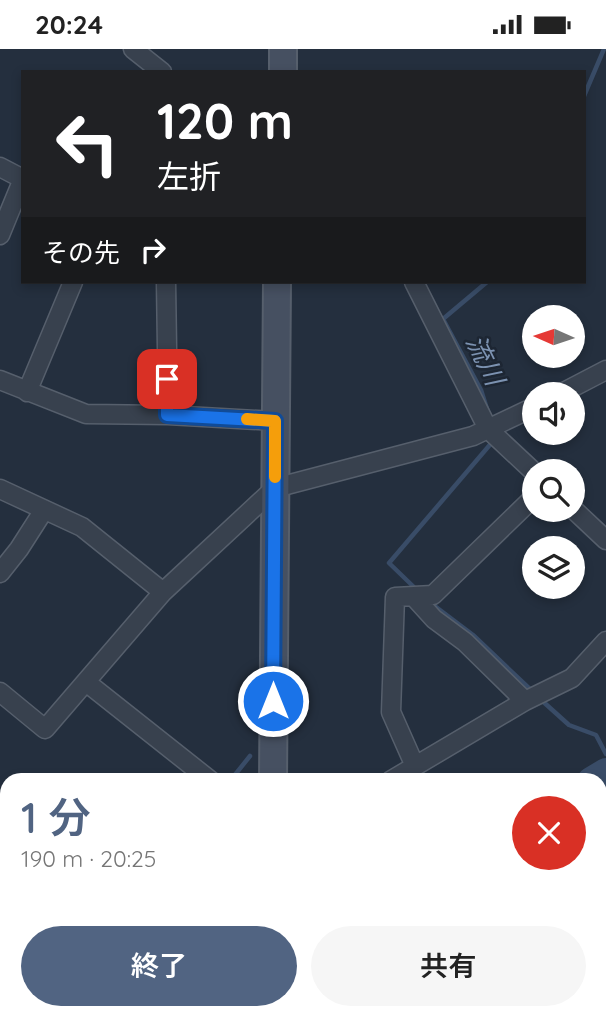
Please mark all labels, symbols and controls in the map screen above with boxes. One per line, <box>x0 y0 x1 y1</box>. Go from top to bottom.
text: 20:24 <box>35 8 103 41</box>
text: 120 m <box>157 90 293 151</box>
icon: left <box>42 98 133 189</box>
text: 左折 <box>157 156 221 196</box>
icon: right <box>134 231 172 269</box>
text: その先 <box>42 236 120 269</box>
north arrow <box>522 305 584 367</box>
map controls <box>522 305 585 599</box>
water label: 流川 <box>459 329 513 393</box>
pin <box>137 349 197 409</box>
icon: arrive <box>148 360 186 398</box>
button: sound <box>522 382 585 445</box>
button: search <box>522 459 585 522</box>
button: layers <box>522 536 585 599</box>
position arrow <box>236 664 310 738</box>
text: 1 分 <box>21 791 91 844</box>
button: close <box>512 796 586 870</box>
text: 190 m · 20:25 <box>21 844 156 873</box>
button: 終了 <box>21 926 297 1006</box>
button: 共有 <box>311 926 586 1006</box>

